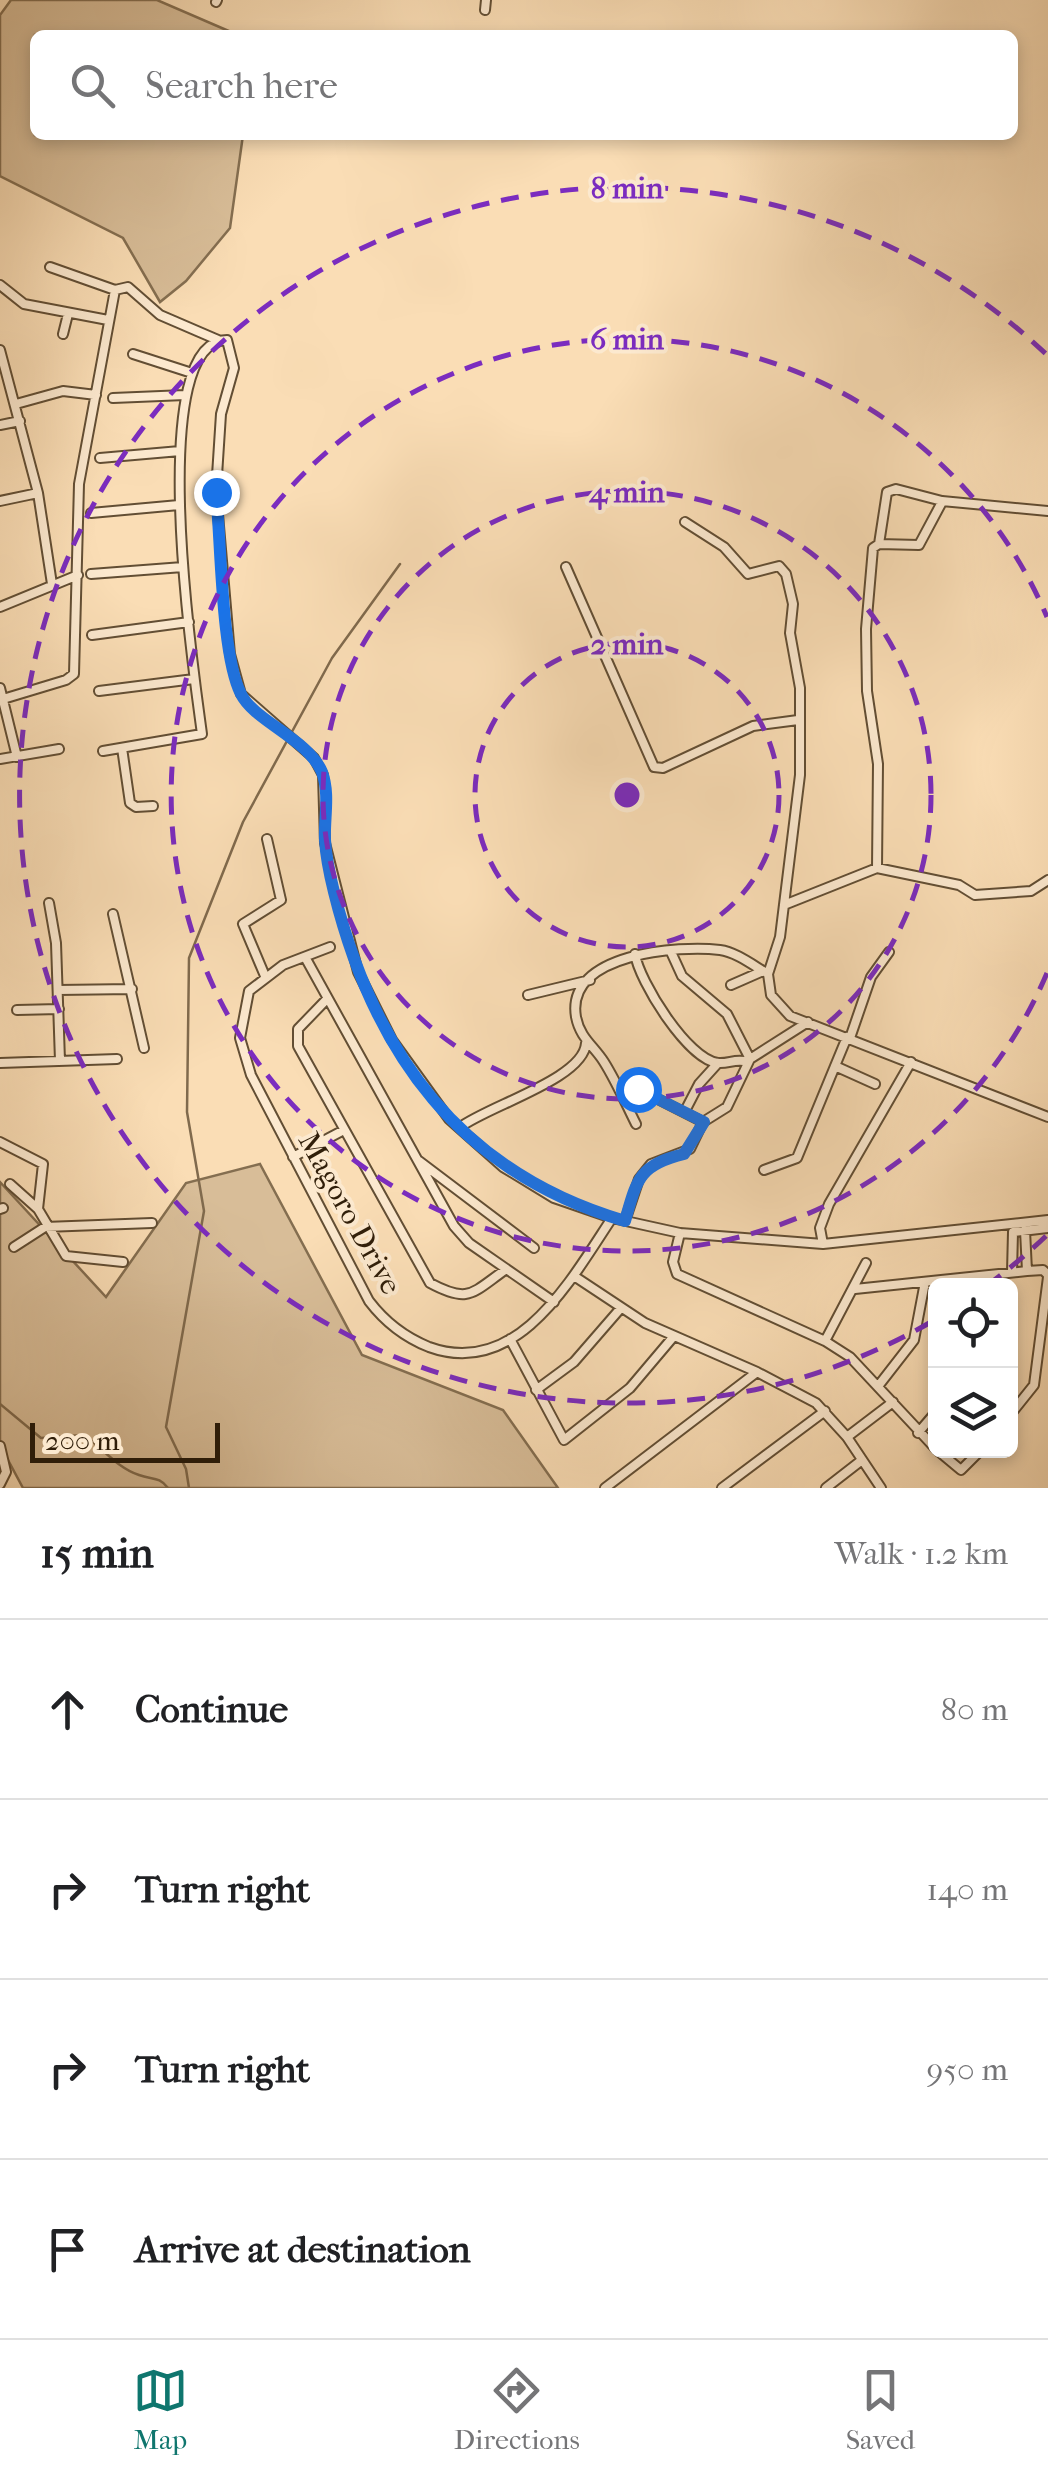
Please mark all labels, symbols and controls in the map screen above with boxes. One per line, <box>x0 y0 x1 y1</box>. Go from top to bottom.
search box <box>30 30 1018 140</box>
icon: search <box>65 58 120 113</box>
text: Search here <box>145 63 338 108</box>
text: 8 min <box>591 171 664 206</box>
text: 6 min <box>590 322 665 357</box>
route end <box>194 470 240 516</box>
text: 4 min <box>588 475 665 511</box>
text: 2 min <box>590 627 664 662</box>
centre of rings <box>609 777 645 813</box>
route start <box>616 1067 662 1113</box>
street label: Magoro Drive <box>291 1126 409 1300</box>
map controls <box>928 1278 1018 1458</box>
button: locate <box>928 1278 1018 1368</box>
button: layers <box>928 1368 1018 1458</box>
scale bar <box>30 1418 220 1462</box>
text: 200 m <box>45 1424 120 1457</box>
text: 15 min <box>40 1529 154 1578</box>
text: Walk · 1.2 km <box>834 1535 1008 1572</box>
icon: ahead <box>40 1682 95 1737</box>
text: Continue <box>135 1687 288 1732</box>
text: 80 m <box>941 1691 1008 1728</box>
icon: right <box>40 1862 95 1917</box>
text: Turn right <box>135 1867 310 1912</box>
text: 140 m <box>927 1871 1008 1908</box>
icon: right <box>40 2042 95 2097</box>
text: Turn right <box>135 2047 310 2092</box>
text: 950 m <box>926 2051 1008 2088</box>
icon: arrive <box>40 2222 95 2277</box>
text: Arrive at destination <box>135 2227 471 2272</box>
tab: Map <box>133 2363 188 2456</box>
tab: Directions <box>454 2363 580 2456</box>
tab: Saved <box>846 2363 915 2456</box>

